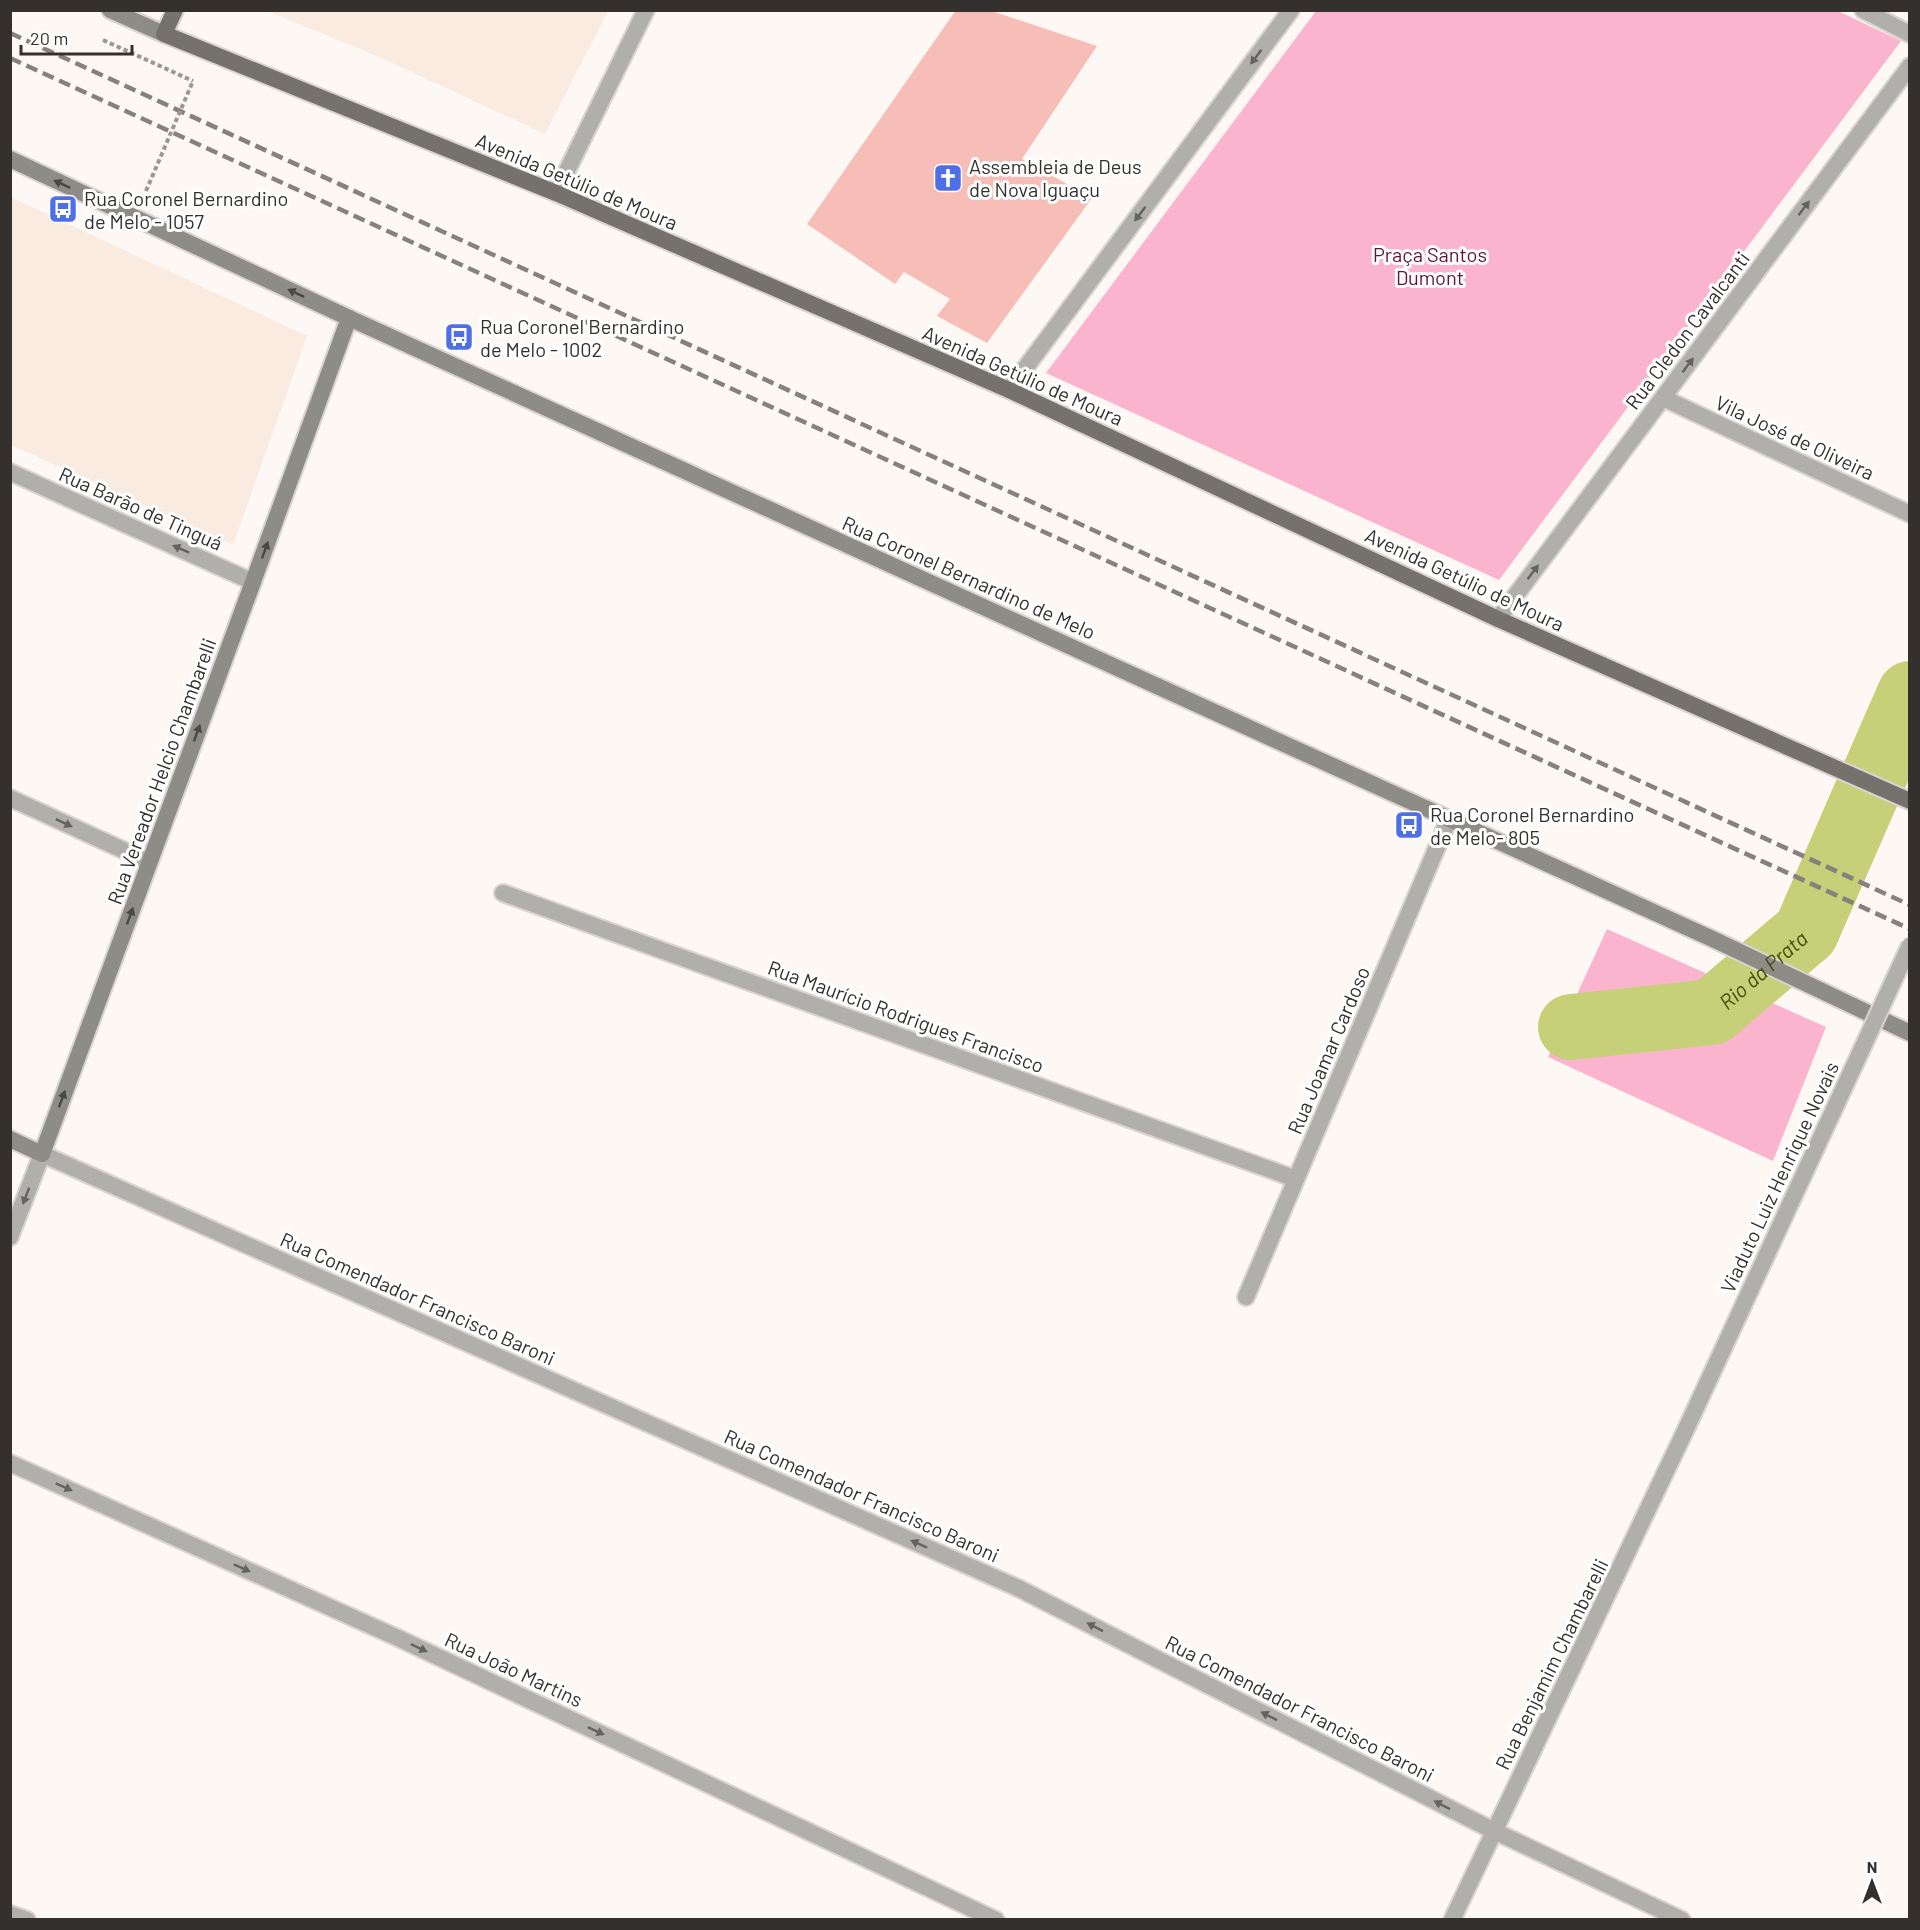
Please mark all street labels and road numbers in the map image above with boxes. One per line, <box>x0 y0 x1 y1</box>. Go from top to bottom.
street label: Avenida Getúlio de Moura <box>473 128 681 234</box>
street label: Rua Cledon Cavalcanti <box>1620 246 1754 414</box>
street label: Avenida Getúlio de Moura <box>919 320 1127 430</box>
street label: Vila José de Oliveira <box>1712 390 1878 484</box>
street label: Rua Barão de Tinguá <box>56 461 226 555</box>
street label: Rua Coronel Bernardino de Melo <box>839 510 1099 644</box>
street label: Avenida Getúlio de Moura <box>1362 522 1568 636</box>
street label: Rua Vereador Helcio Chambarelli <box>102 635 220 907</box>
street label: Rua Maurício Rodrigues Francisco <box>765 955 1047 1077</box>
street label: Rua Joamar Cardoso <box>1282 963 1374 1137</box>
street label: Viaduto Luiz Henrique Novais <box>1715 1058 1843 1296</box>
street label: Rua Comendador Francisco Baroni <box>277 1226 559 1370</box>
street label: Rua Comendador Francisco Baroni <box>721 1423 1003 1567</box>
street label: Rua Benjamim Chambarelli <box>1489 1555 1613 1773</box>
street label: Rua João Martins <box>441 1627 587 1711</box>
street label: Rua Comendador Francisco Baroni <box>1162 1630 1438 1786</box>

